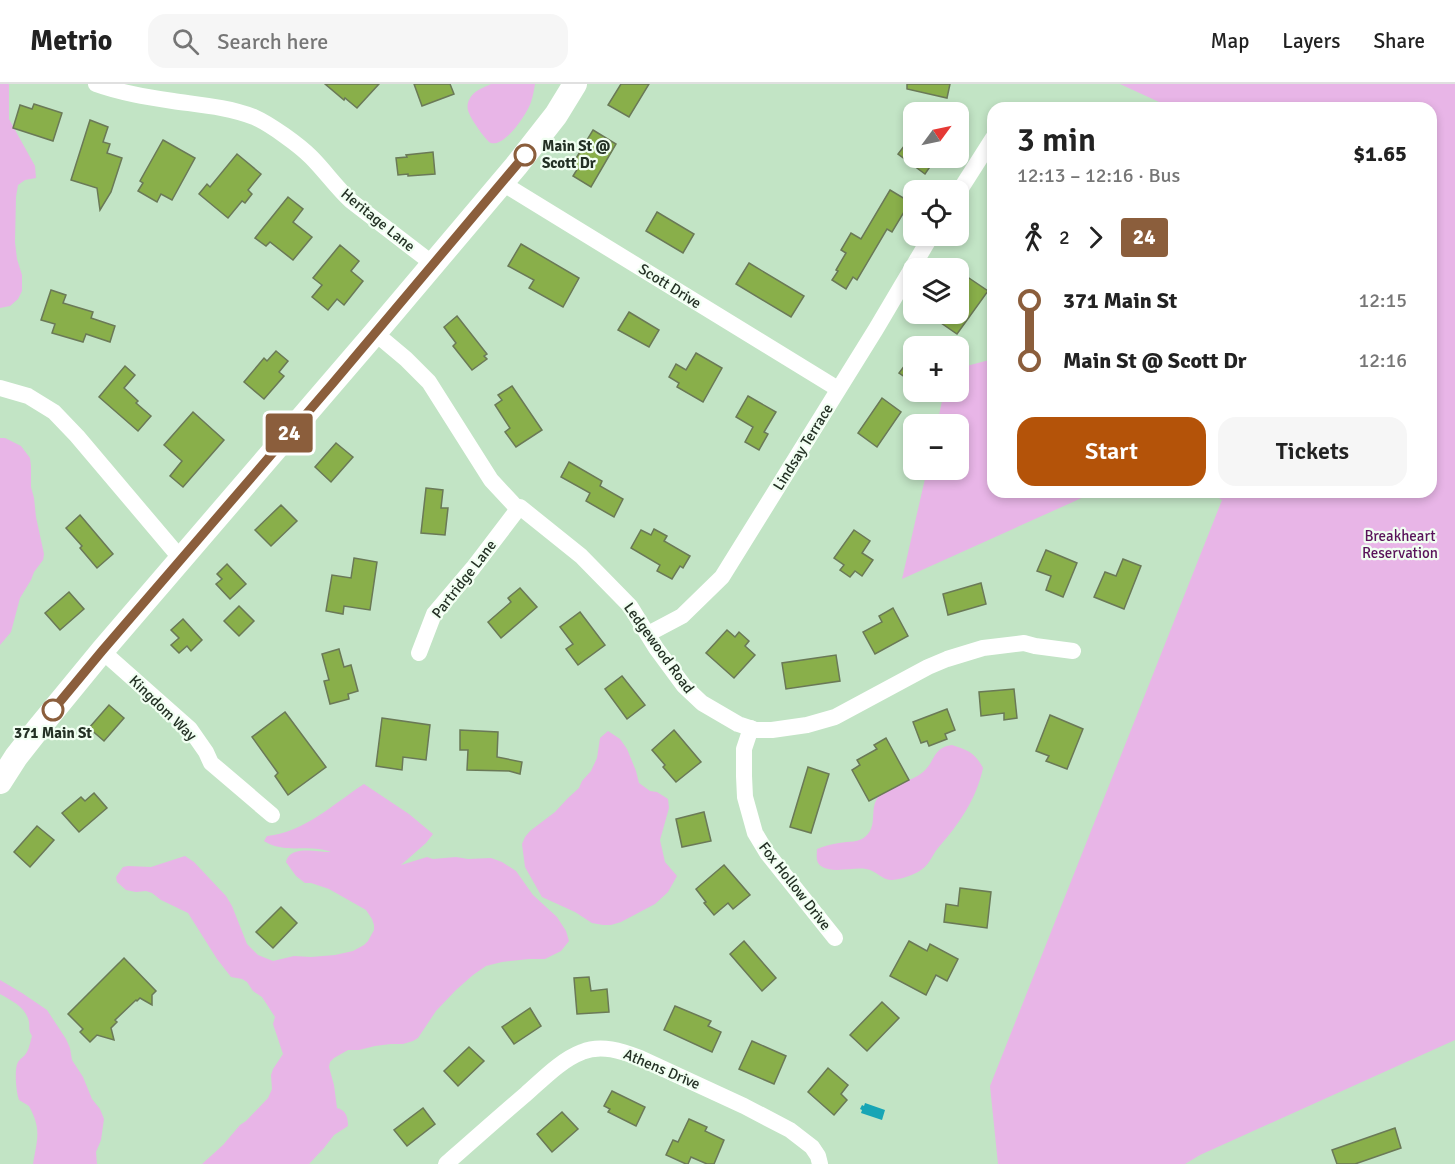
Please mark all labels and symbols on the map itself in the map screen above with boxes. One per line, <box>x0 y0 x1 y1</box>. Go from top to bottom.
north arrow <box>903 102 969 168</box>
place label: Main St @ Scott Dr <box>542 137 611 172</box>
marker: Main St @ Scott Dr <box>514 144 536 166</box>
street label: Heritage Lane <box>337 185 419 255</box>
street label: Scott Drive <box>635 260 705 312</box>
street label: Lindsay Terrace <box>769 400 837 494</box>
line badge: 24 <box>262 414 316 452</box>
park label: Breakheart Reservation <box>1362 527 1438 562</box>
street label: Partridge Lane <box>428 536 500 622</box>
street label: Ledgewood Road <box>620 599 698 697</box>
street label: Kingdom Way <box>126 671 200 745</box>
marker: 371 Main St <box>42 699 64 721</box>
place label: 371 Main St <box>14 724 92 742</box>
street label: Fox Hollow Drive <box>755 838 835 934</box>
street label: Athens Drive <box>621 1045 703 1093</box>

